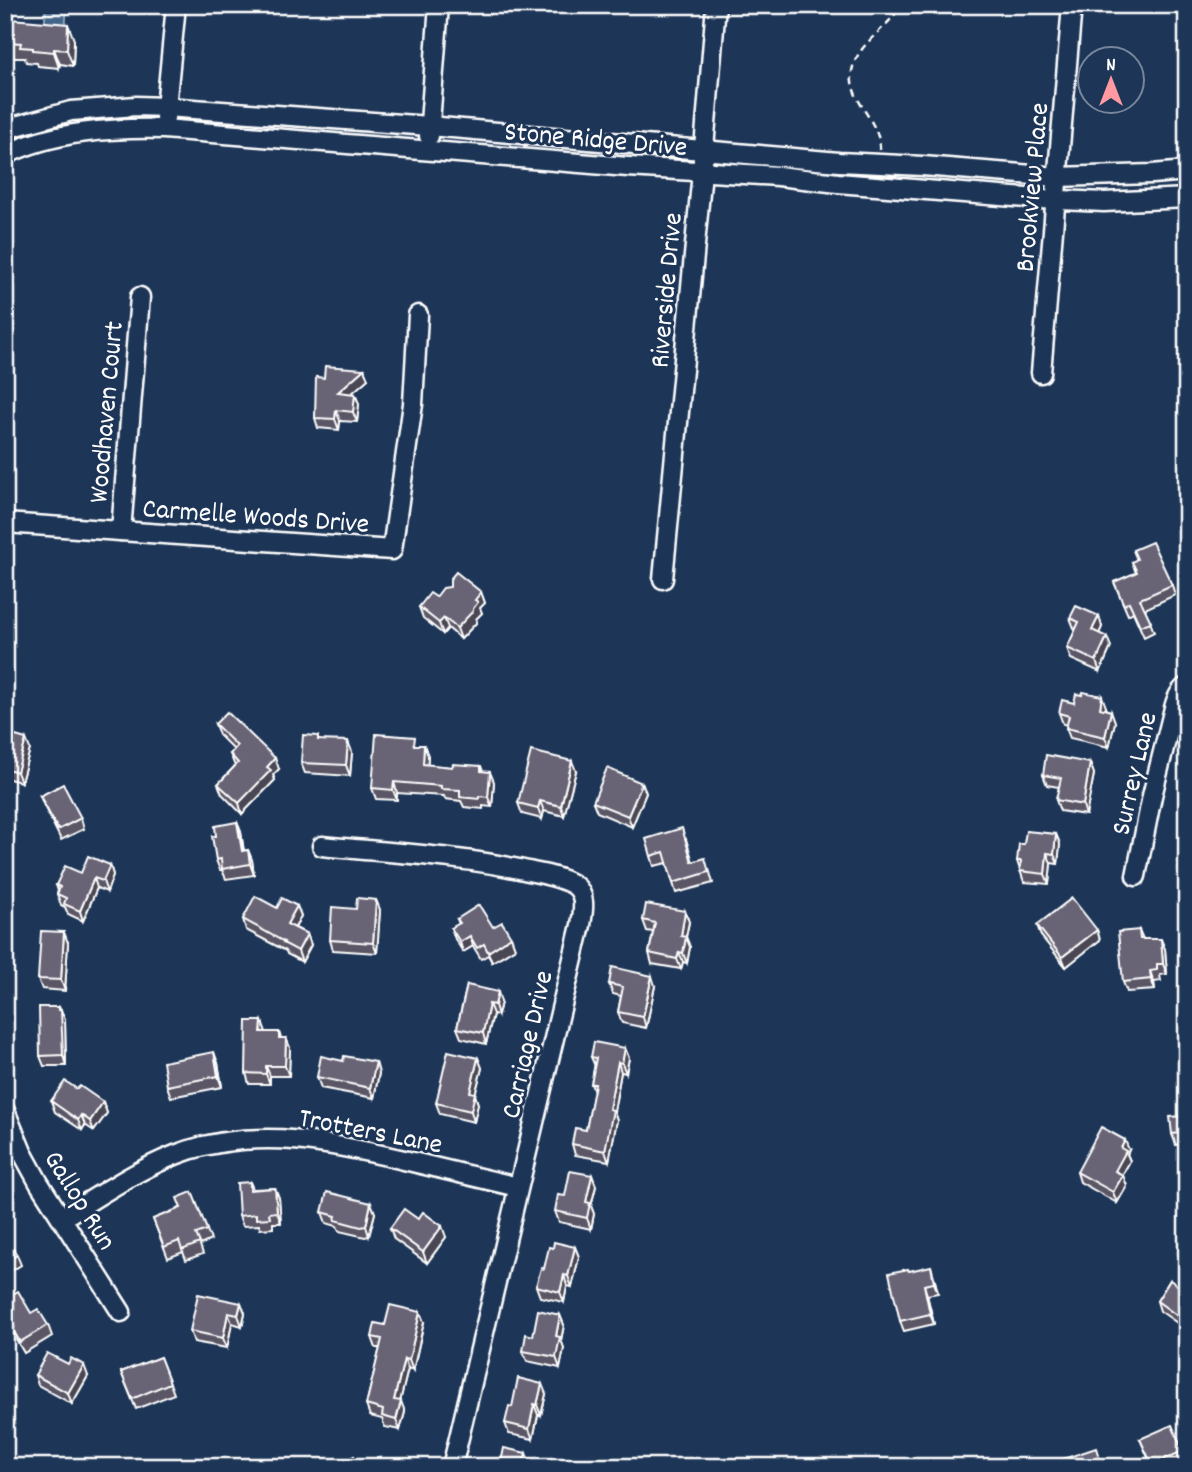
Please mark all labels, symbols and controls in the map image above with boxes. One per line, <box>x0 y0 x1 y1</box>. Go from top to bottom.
north arrow <box>1076 46 1146 116</box>
text: N <box>1106 53 1116 80</box>
street label: Brookview Place <box>1008 101 1062 274</box>
street label: Stone Ridge Drive <box>502 114 689 170</box>
street label: Riverside Drive <box>642 211 696 370</box>
street label: Woodhaven Court <box>81 320 137 505</box>
street label: Carmelle Woods Drive <box>141 491 370 547</box>
street label: Surrey Lane <box>1103 709 1170 840</box>
street label: Carriage Drive <box>493 967 566 1123</box>
street label: Trotters Lane <box>295 1100 445 1167</box>
street label: Gallop Run <box>31 1144 124 1259</box>

